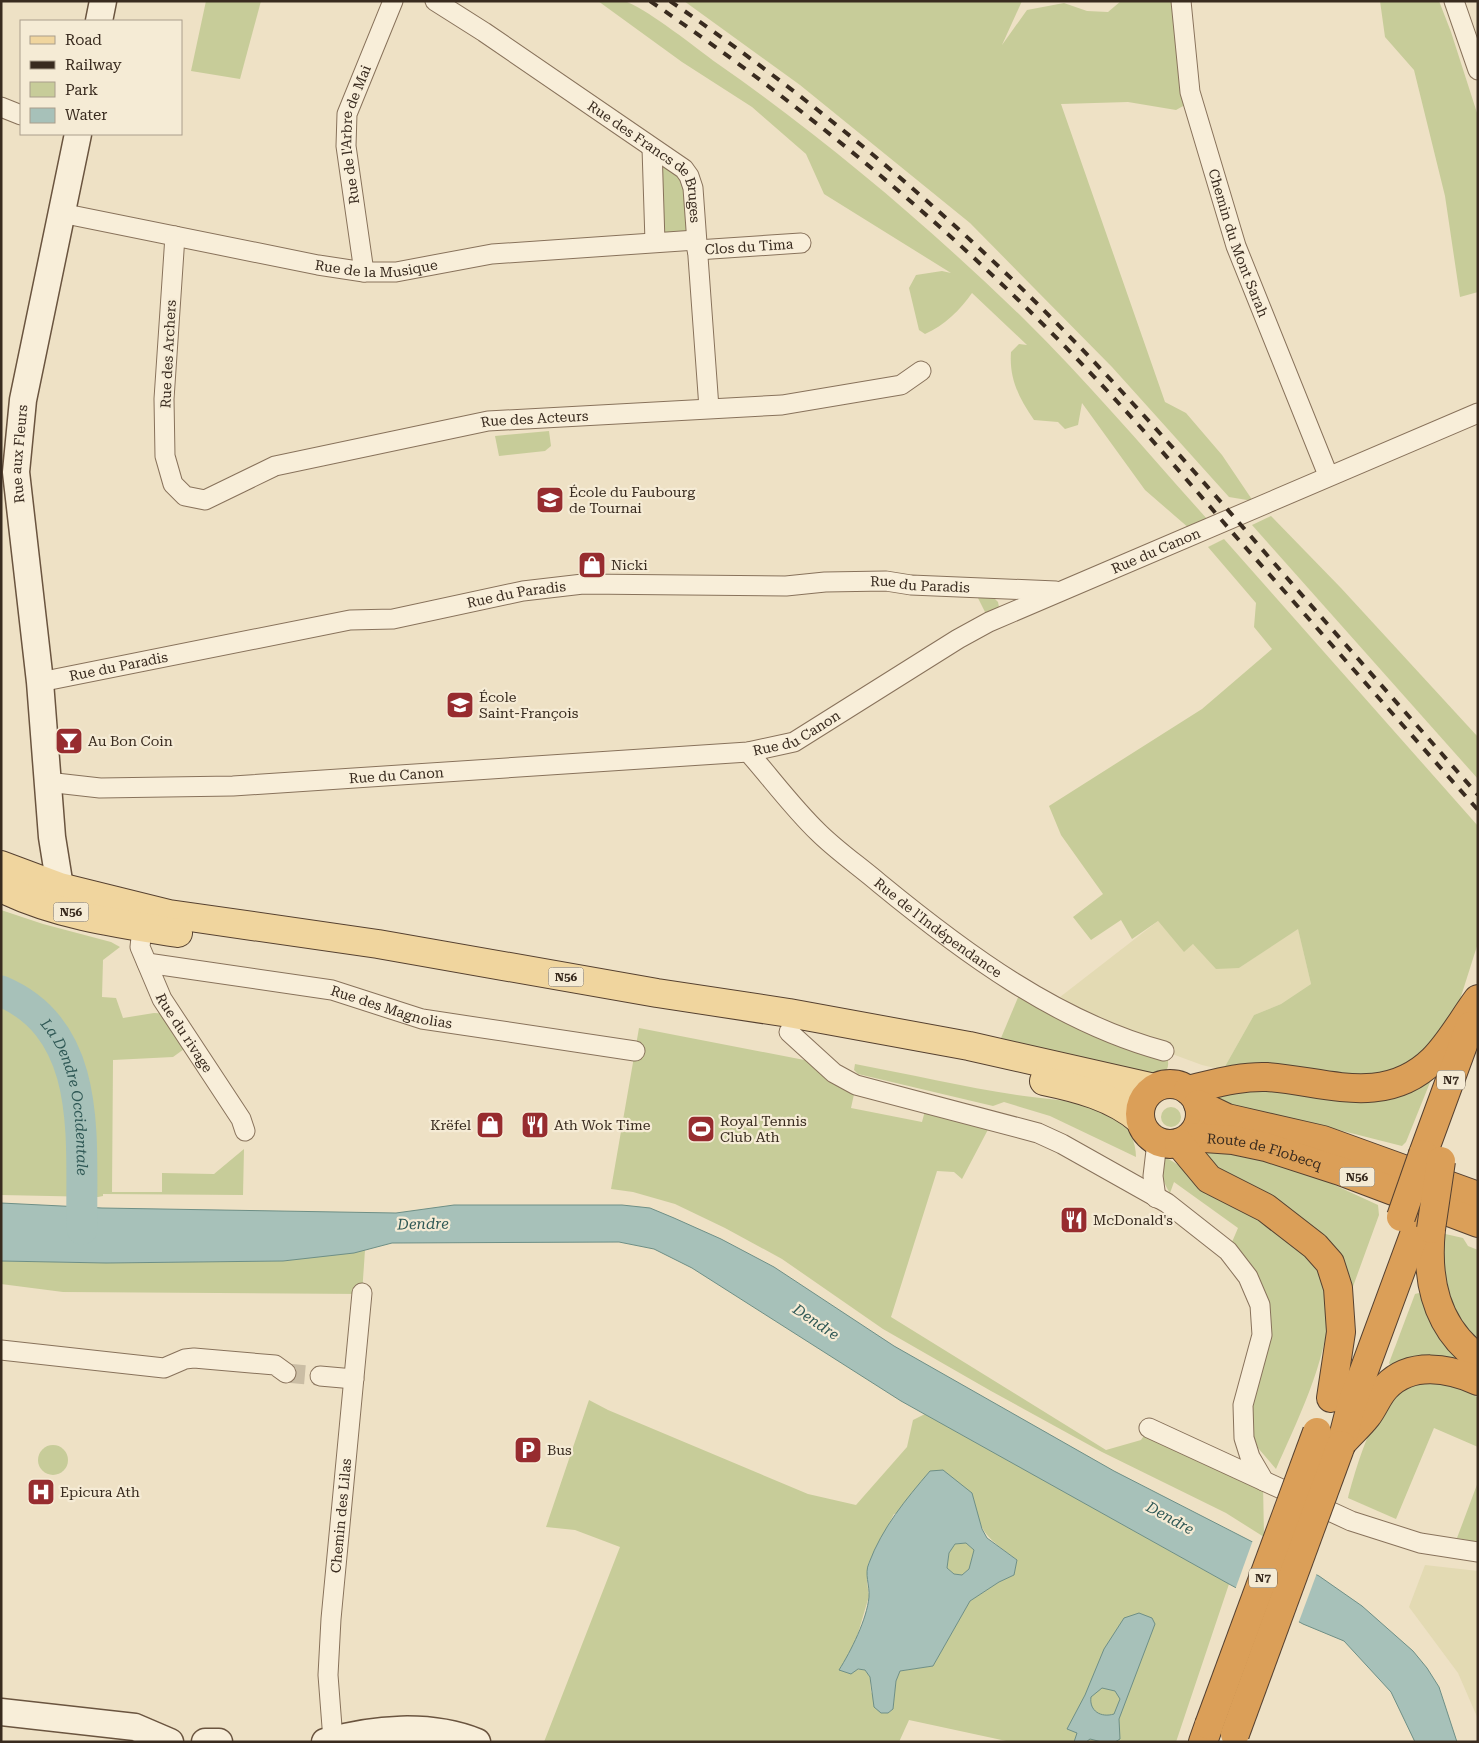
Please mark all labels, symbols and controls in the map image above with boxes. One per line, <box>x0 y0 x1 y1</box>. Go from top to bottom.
legend <box>20 20 182 135</box>
text: Road <box>65 31 102 49</box>
text: Railway <box>65 56 122 74</box>
street label: Rue de l'Arbre de Mai <box>338 62 374 205</box>
text: Park <box>65 81 99 99</box>
street label: Rue des Francs de Bruges <box>585 97 704 224</box>
text: Water <box>65 106 107 124</box>
street label: Chemin du Mont Sarah <box>1205 167 1272 319</box>
street label: Clos du Tima <box>704 236 794 257</box>
street label: Rue de la Musique <box>314 256 439 280</box>
street label: Rue des Archers <box>157 299 179 409</box>
street label: Rue aux Fleurs <box>8 404 31 504</box>
street label: Rue des Acteurs <box>479 408 589 430</box>
place label: École du Faubourg de Tournai <box>569 484 695 516</box>
school or university icon: École du Faubourg de Tournai <box>535 485 565 515</box>
street label: Rue du Canon <box>1109 525 1203 577</box>
shop icon: Nicki <box>577 550 607 580</box>
place label: Nicki <box>611 557 648 573</box>
street label: Rue du Paradis <box>870 573 971 595</box>
street label: Rue du Paradis <box>465 578 567 611</box>
street label: Rue du Paradis <box>68 649 169 684</box>
place label: École Saint-François <box>479 689 579 721</box>
school or university icon: École Saint-François <box>445 690 475 720</box>
street label: Rue du Canon <box>751 707 843 759</box>
bar icon: Au Bon Coin <box>54 726 84 756</box>
place label: Au Bon Coin <box>88 733 173 749</box>
street label: Rue du Canon <box>348 764 444 786</box>
street label: Rue de l'Indépendance <box>871 875 1005 981</box>
road number: N56 <box>54 902 88 922</box>
road number: N56 <box>548 968 584 986</box>
street label: Rue des Magnolias <box>329 982 454 1031</box>
street label: Rue du rivage <box>153 991 216 1076</box>
water label: La Dendre Occidentale <box>36 1014 91 1176</box>
road number: N7 <box>1437 1070 1465 1090</box>
shop icon: Krëfel <box>475 1110 505 1140</box>
restaurant icon: Ath Wok Time <box>520 1110 550 1140</box>
place label: Royal Tennis Club Ath <box>720 1113 807 1145</box>
sports icon: Royal Tennis Club Ath <box>686 1114 716 1144</box>
place label: Krëfel <box>430 1117 472 1133</box>
place label: Ath Wok Time <box>554 1117 651 1133</box>
street label: Route de Flobecq <box>1206 1130 1324 1173</box>
road number: N56 <box>1340 1168 1374 1186</box>
restaurant icon: McDonald's <box>1059 1205 1089 1235</box>
place label: McDonald's <box>1093 1212 1173 1228</box>
water label: Dendre <box>396 1215 449 1233</box>
water label: Dendre <box>789 1300 843 1344</box>
parking icon: Bus <box>513 1435 543 1465</box>
place label: Bus <box>547 1442 572 1458</box>
street label: Chemin des Lilas <box>327 1457 354 1574</box>
hospital icon: Epicura Ath <box>26 1477 56 1507</box>
place label: Epicura Ath <box>60 1484 140 1500</box>
water label: Dendre <box>1142 1497 1197 1539</box>
road number: N7 <box>1249 1569 1277 1588</box>

